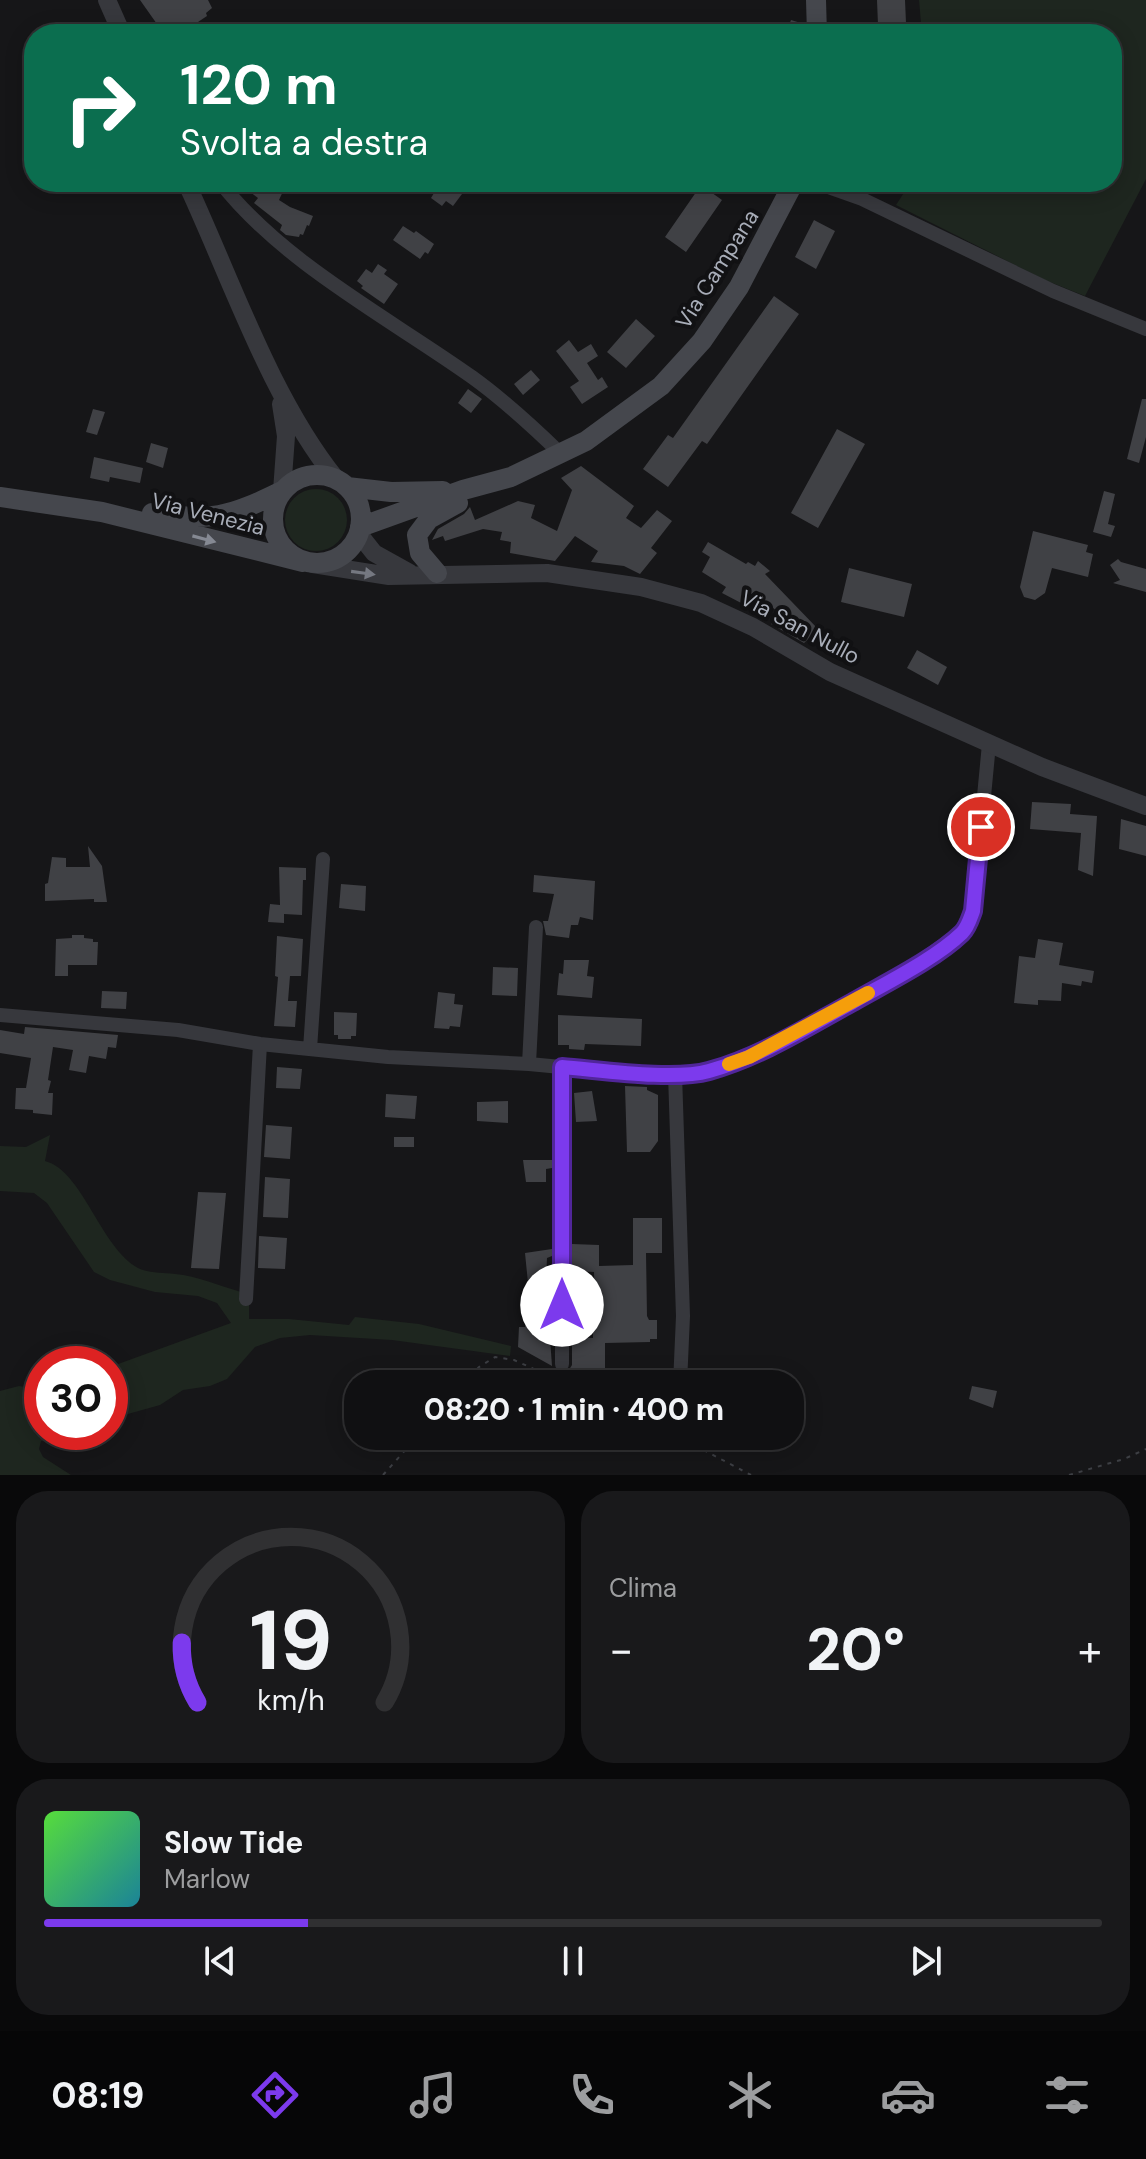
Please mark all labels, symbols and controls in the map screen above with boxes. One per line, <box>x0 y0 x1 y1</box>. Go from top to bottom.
text: 120 m <box>180 48 338 121</box>
icon: right <box>48 56 152 160</box>
text: Svolta a destra <box>180 119 428 166</box>
street label: Via Campana <box>669 204 765 334</box>
street label: Via Venezia <box>148 486 268 542</box>
one-way arrow <box>192 533 217 545</box>
one-way arrow <box>351 567 376 580</box>
street label: Via San Nullo <box>735 583 865 671</box>
pin <box>947 793 1015 861</box>
icon: arrive <box>959 805 1003 849</box>
position arrow <box>520 1263 604 1347</box>
speed limit sign: 30 <box>24 1346 128 1450</box>
text: 08:20 · 1 min · 400 m <box>424 1390 724 1429</box>
text: Clima <box>609 1571 677 1605</box>
text: 19 <box>249 1586 332 1695</box>
text: 20° <box>806 1610 905 1689</box>
text: − <box>609 1621 633 1679</box>
text: + <box>1078 1621 1102 1679</box>
text: km/h <box>257 1682 324 1719</box>
text: Slow Tide <box>164 1823 303 1862</box>
text: Marlow <box>164 1862 250 1896</box>
icon: previous <box>198 1939 242 1983</box>
icon: pause <box>551 1939 595 1983</box>
icon: next <box>904 1939 948 1983</box>
icon: directions <box>247 2067 303 2123</box>
icon: music <box>405 2067 461 2123</box>
icon: phone <box>564 2067 620 2123</box>
icon: climate <box>722 2067 778 2123</box>
icon: car <box>880 2067 936 2123</box>
icon: filters <box>1039 2067 1095 2123</box>
text: 08:19 <box>51 2072 144 2119</box>

